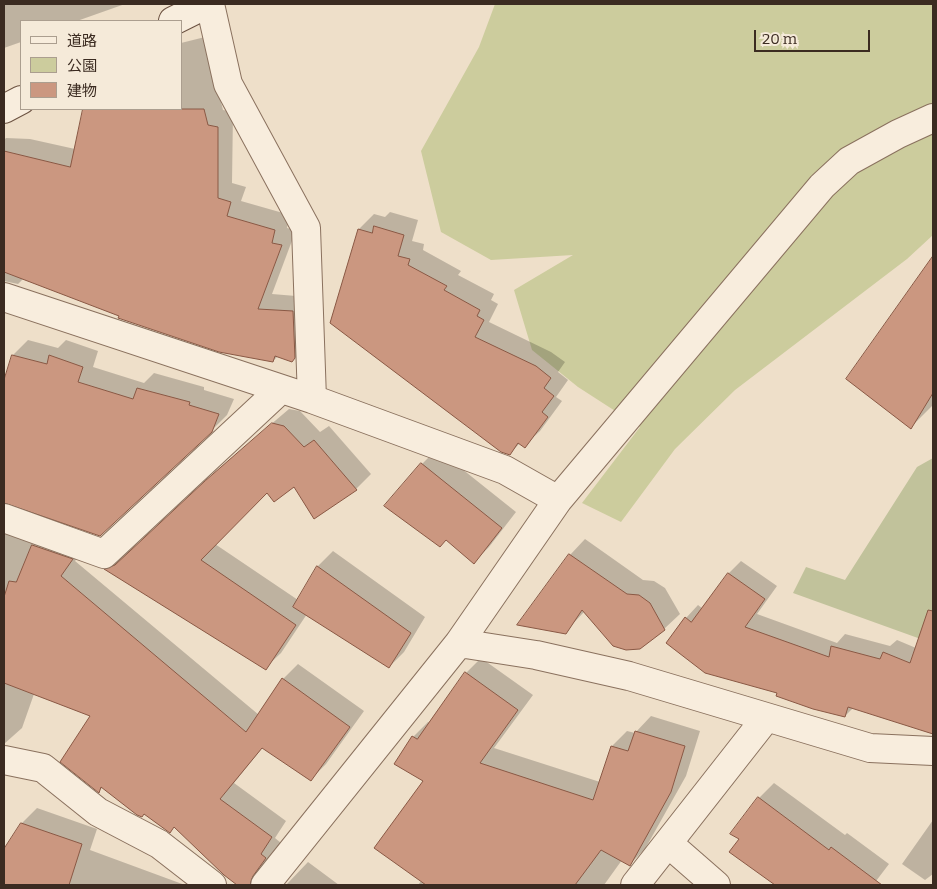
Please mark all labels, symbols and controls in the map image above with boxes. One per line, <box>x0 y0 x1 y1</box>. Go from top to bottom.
legend <box>20 20 182 110</box>
scale bar <box>757 20 873 52</box>
text: 20 m <box>762 30 797 48</box>
text: 道路 <box>67 32 97 50</box>
text: 公園 <box>67 57 97 75</box>
text: 建物 <box>67 82 97 100</box>

